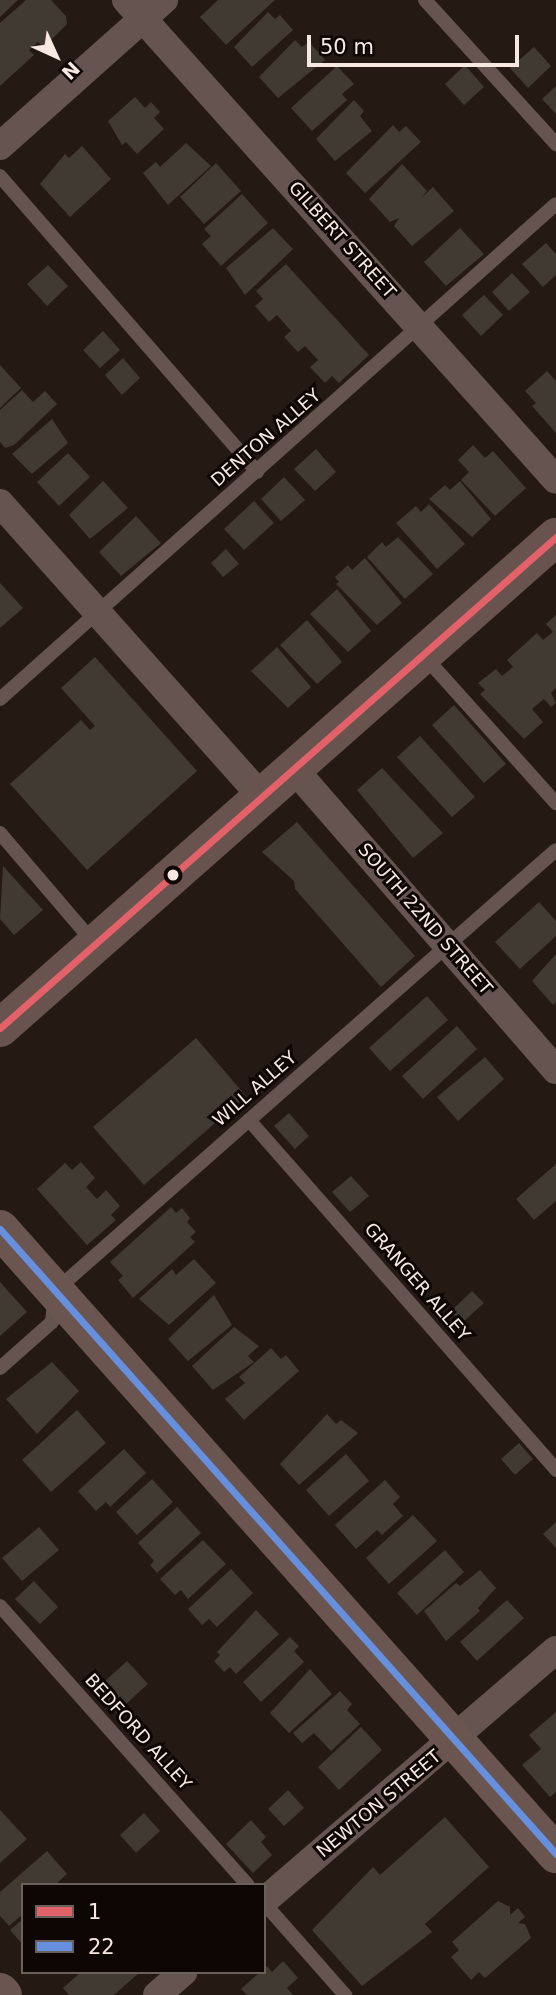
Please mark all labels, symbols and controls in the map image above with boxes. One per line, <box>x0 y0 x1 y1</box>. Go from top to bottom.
north arrow <box>21 21 91 91</box>
scale bar <box>311 21 523 65</box>
text: 50 m <box>320 35 374 59</box>
text: N <box>57 57 84 84</box>
street label: GILBERT STREET <box>284 177 400 303</box>
street label: DENTON ALLEY <box>207 385 325 491</box>
street label: SOUTH 22ND STREET <box>353 839 497 999</box>
unlabelled marker <box>166 868 180 882</box>
street label: WILL ALLEY <box>209 1047 301 1131</box>
street label: GRANGER ALLEY <box>360 1218 474 1346</box>
street label: BEDFORD ALLEY <box>80 1669 196 1795</box>
street label: NEWTON STREET <box>312 1746 446 1862</box>
legend <box>21 1883 266 1974</box>
text: 1 <box>88 1900 101 1924</box>
text: 22 <box>88 1935 115 1959</box>

